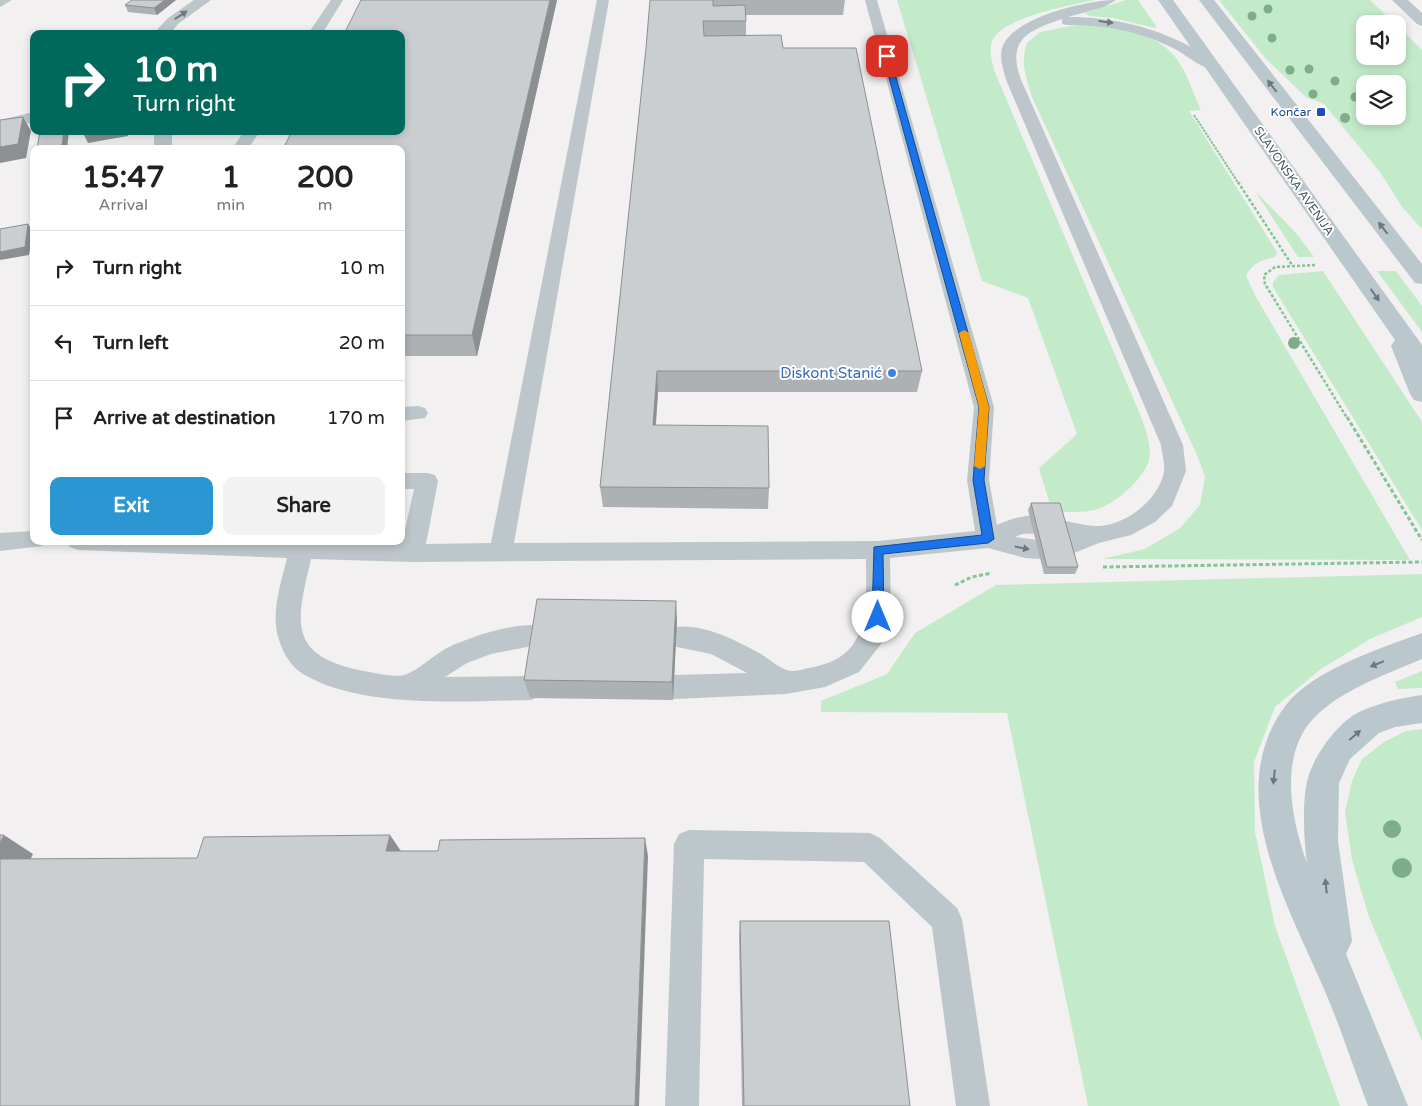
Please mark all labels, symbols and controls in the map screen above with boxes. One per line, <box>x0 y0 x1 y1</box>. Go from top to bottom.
one-way arrow <box>174 10 188 20</box>
map controls <box>1356 15 1406 125</box>
button: sound <box>1356 15 1406 65</box>
one-way arrow <box>1099 19 1115 27</box>
pin <box>866 35 908 77</box>
icon: arrive <box>873 42 901 70</box>
text: 10 m <box>133 49 218 91</box>
icon: right <box>50 50 115 115</box>
button: layers <box>1356 75 1406 125</box>
one-way arrow <box>1267 80 1278 93</box>
text: Turn right <box>133 91 235 117</box>
place label: Končar <box>1271 105 1311 119</box>
marker: Končar <box>1315 106 1327 118</box>
street label: SLAVONSKA AVENIJA <box>1251 124 1337 238</box>
text: 15:47 <box>82 159 165 196</box>
text: 1 <box>221 159 240 196</box>
text: 200 <box>297 159 353 196</box>
text: Arrival <box>99 195 148 215</box>
text: min <box>217 195 245 215</box>
text: m <box>318 195 332 215</box>
one-way arrow <box>1377 222 1388 235</box>
icon: right <box>50 254 78 282</box>
text: Turn right <box>93 257 181 279</box>
text: 10 m <box>339 257 385 279</box>
one-way arrow <box>1370 288 1380 302</box>
icon: left <box>50 329 78 357</box>
text: Turn left <box>93 332 169 354</box>
text: 20 m <box>339 332 385 354</box>
place label: Diskont Stanić <box>780 364 882 382</box>
marker: Diskont Stanić <box>886 367 898 379</box>
icon: arrive <box>50 404 78 432</box>
text: Arrive at destination <box>93 407 276 429</box>
text: 170 m <box>327 407 385 429</box>
button: Exit <box>50 477 213 535</box>
button: Share <box>223 477 385 535</box>
one-way arrow <box>1014 544 1030 552</box>
position arrow <box>851 590 903 642</box>
one-way arrow <box>1370 661 1384 669</box>
one-way arrow <box>1348 729 1360 741</box>
one-way arrow <box>1270 769 1278 785</box>
one-way arrow <box>1322 878 1330 894</box>

